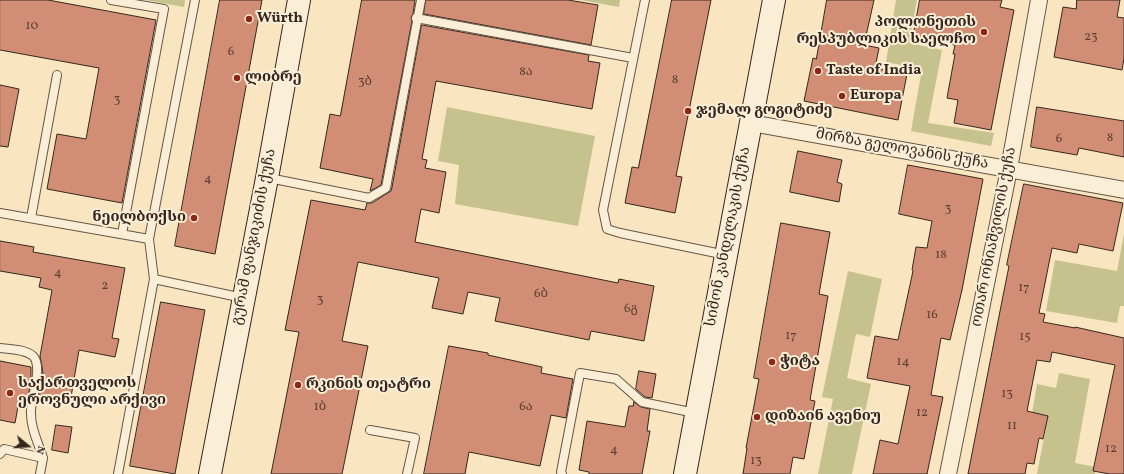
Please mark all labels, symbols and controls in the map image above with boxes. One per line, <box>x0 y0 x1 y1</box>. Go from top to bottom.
place label: Würth <box>257 10 303 28</box>
marker: Würth <box>244 14 254 24</box>
place label: პოლონეთის რესპუბლიკის საელჩო <box>797 14 976 49</box>
house number: 10 <box>26 19 38 35</box>
marker: პოლონეთის რესპუბლიკის საელჩო <box>979 27 989 37</box>
house number: 23 <box>1084 30 1098 46</box>
house number: 6 <box>228 45 234 61</box>
place label: Taste of India <box>826 62 921 80</box>
house number: 8ა <box>519 65 533 81</box>
marker: Taste of India <box>813 66 823 76</box>
place label: ლიბრე <box>245 69 302 87</box>
marker: ლიბრე <box>232 73 242 83</box>
house number: 8 <box>672 73 678 89</box>
house number: 3ბ <box>358 75 372 91</box>
place label: Europa <box>850 87 902 105</box>
marker: Europa <box>837 91 847 101</box>
house number: 3 <box>114 93 120 109</box>
place label: ჯემალ გოგიტიძე <box>696 102 832 120</box>
marker: ჯემალ გოგიტიძე <box>683 106 693 116</box>
street label: მირზა გელოვანის ქუჩა <box>814 126 990 174</box>
house number: 8 <box>1107 131 1113 147</box>
house number: 6 <box>1056 132 1062 148</box>
street label: სიმონ კანდელაკის ქუჩა <box>703 145 755 329</box>
street label: ოთარ ონიაშვილის ქუჩა <box>969 146 1021 328</box>
street label: გურამ ფანჯიკიძის ქუჩა <box>229 147 281 327</box>
house number: 4 <box>204 172 212 188</box>
house number: 3 <box>945 202 951 218</box>
place label: ნეილბოქსი <box>92 209 186 227</box>
marker: ნეილბოქსი <box>189 213 199 223</box>
house number: 18 <box>935 248 947 264</box>
house number: 4 <box>54 266 62 282</box>
house number: 2 <box>102 279 108 295</box>
house number: 17 <box>1018 281 1030 297</box>
house number: 6ბ <box>534 287 548 303</box>
house number: 3 <box>317 293 323 309</box>
house number: 6გ <box>624 302 638 318</box>
house number: 16 <box>926 308 938 324</box>
house number: 17 <box>785 329 797 345</box>
house number: 15 <box>1019 330 1031 346</box>
place label: ჭიტა <box>780 353 820 371</box>
house number: 14 <box>897 355 909 371</box>
marker: ჭიტა <box>767 357 777 367</box>
place label: საქართველოს ეროვნული არქივი <box>18 375 166 410</box>
place label: რკინის თეატრი <box>306 376 431 394</box>
marker: რკინის თეატრი <box>293 380 303 390</box>
house number: 13 <box>1001 387 1013 403</box>
marker: საქართველოს ეროვნული არქივი <box>5 388 15 398</box>
house number: 1ბ <box>314 400 326 416</box>
house number: 6ა <box>519 400 533 416</box>
house number: 12 <box>916 406 928 422</box>
place label: დიზაინ ავენიუ <box>765 408 881 426</box>
marker: დიზაინ ავენიუ <box>752 412 762 422</box>
house number: 11 <box>1007 419 1017 435</box>
north arrow <box>8 426 48 466</box>
house number: 12 <box>1105 442 1117 458</box>
house number: 4 <box>610 443 618 459</box>
text: N <box>32 444 48 456</box>
house number: 13 <box>750 454 762 470</box>

